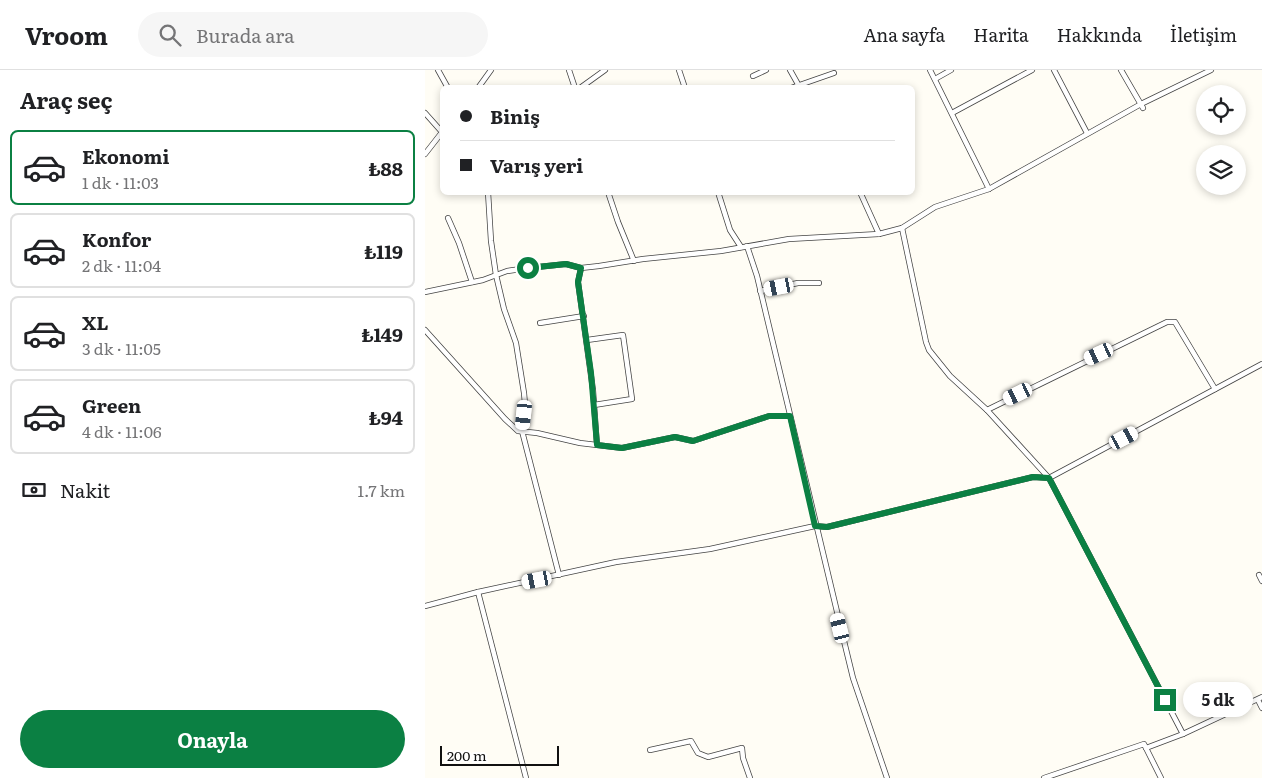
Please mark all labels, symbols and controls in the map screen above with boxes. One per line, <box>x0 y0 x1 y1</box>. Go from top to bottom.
search box <box>138 12 488 57</box>
text: Vroom <box>25 17 108 52</box>
icon: search <box>156 21 184 49</box>
text: Burada ara <box>196 21 295 49</box>
text: Ana sayfa <box>863 21 945 48</box>
text: Harita <box>973 21 1029 48</box>
text: Hakkında <box>1057 21 1142 48</box>
text: İletişim <box>1170 21 1237 48</box>
text: Araç seç <box>20 83 112 116</box>
map controls <box>1196 85 1246 195</box>
button: locate <box>1196 85 1246 135</box>
text: Biniş <box>490 102 540 130</box>
text: Ekonomi <box>82 142 169 170</box>
icon: car <box>22 145 67 190</box>
button: layers <box>1196 145 1246 195</box>
text: Varış yeri <box>490 151 583 179</box>
text: ₺88 <box>368 154 403 182</box>
text: 1 dk · 11:03 <box>82 170 159 194</box>
text: Konfor <box>82 225 151 253</box>
icon: car <box>22 228 67 273</box>
text: ₺119 <box>364 237 403 265</box>
text: 2 dk · 11:04 <box>82 253 161 277</box>
route start <box>517 257 539 279</box>
car <box>762 277 795 297</box>
text: XL <box>82 308 109 336</box>
icon: car <box>22 311 67 356</box>
text: ₺149 <box>361 320 403 348</box>
text: 3 dk · 11:05 <box>82 336 161 360</box>
car <box>1082 341 1115 367</box>
car <box>1001 381 1034 407</box>
text: Green <box>82 391 141 419</box>
icon: car <box>22 394 67 439</box>
car <box>514 399 533 431</box>
text: ₺94 <box>368 403 403 431</box>
text: 4 dk · 11:06 <box>82 419 161 443</box>
car <box>1107 424 1140 452</box>
icon: cash <box>20 476 48 504</box>
text: Nakit <box>60 476 110 504</box>
text: 1.7 km <box>358 478 405 502</box>
car <box>520 570 553 590</box>
car <box>829 612 850 644</box>
callout: 5 dk <box>1183 682 1253 718</box>
text: 5 dk <box>1201 687 1235 711</box>
route end <box>1154 689 1176 711</box>
button: Onayla <box>20 710 405 768</box>
scale bar <box>440 743 559 766</box>
text: 200 m <box>447 745 487 765</box>

